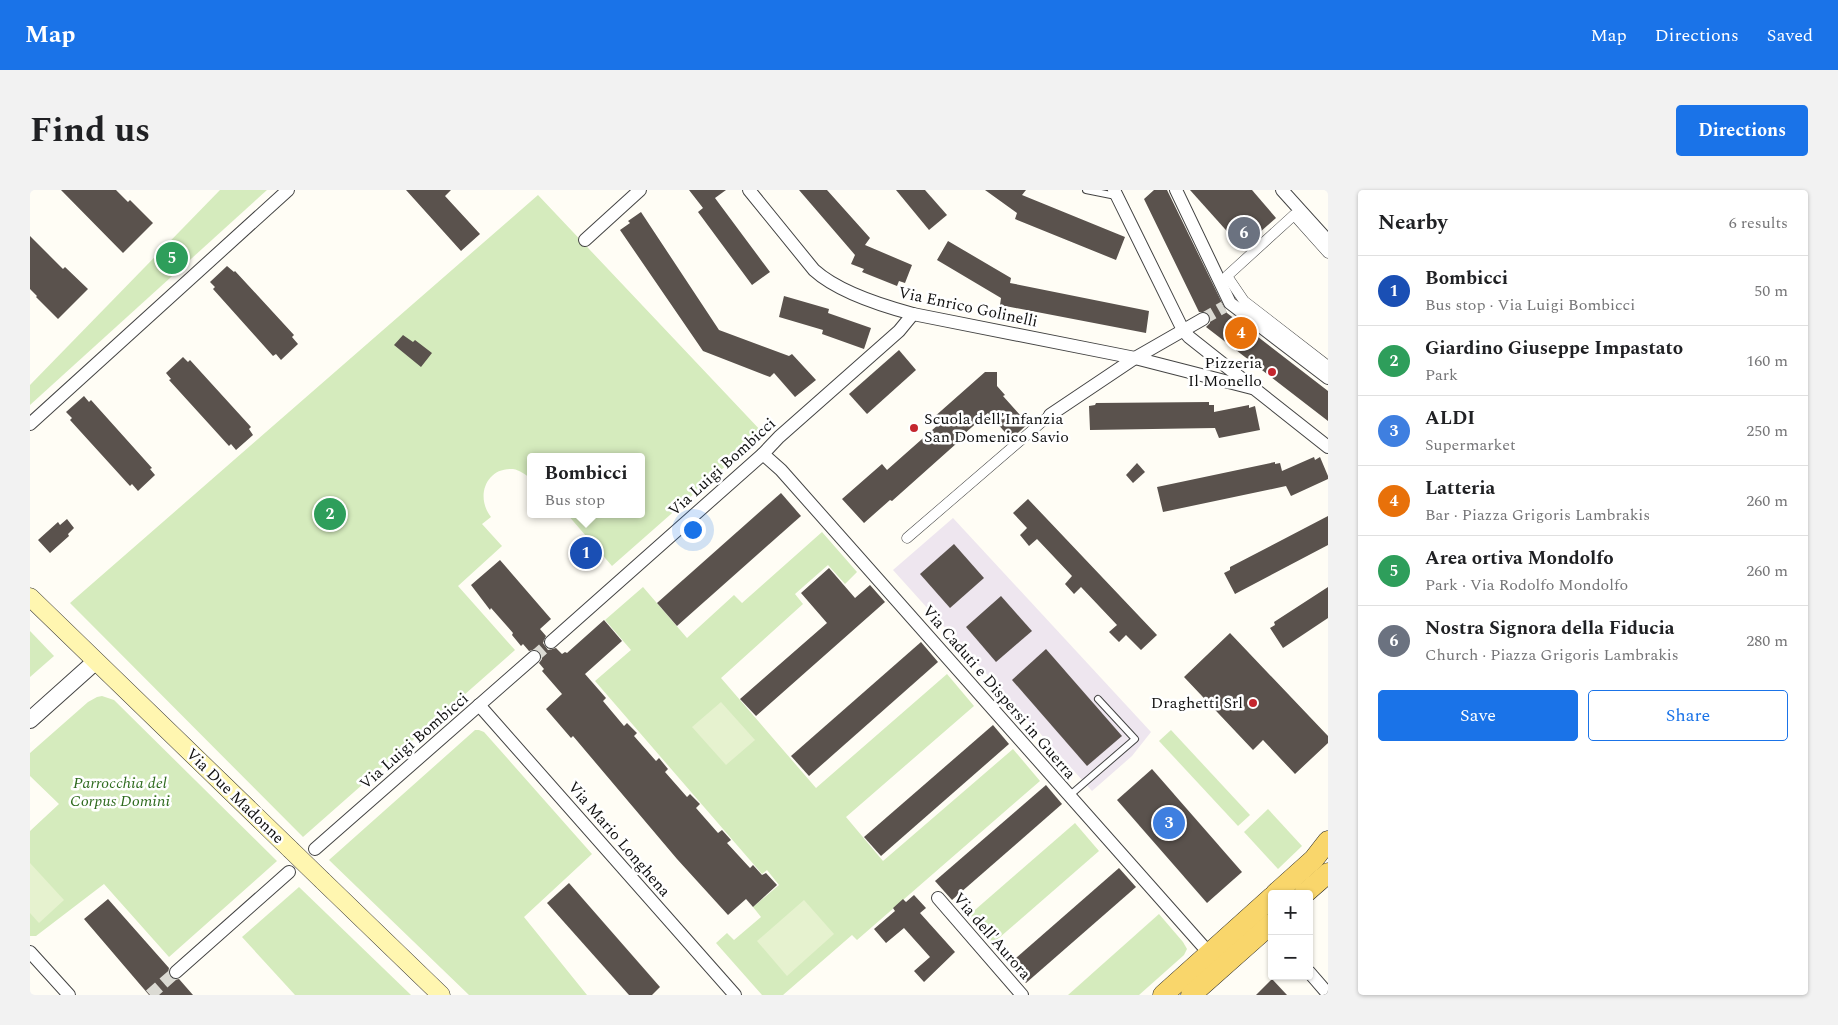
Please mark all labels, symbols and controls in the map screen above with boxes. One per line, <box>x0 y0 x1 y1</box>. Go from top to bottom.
text: Map <box>25 17 75 53</box>
text: Map <box>1591 22 1627 49</box>
text: Directions <box>1655 22 1739 49</box>
text: Saved <box>1767 22 1813 49</box>
text: Find us <box>30 104 150 157</box>
button: Directions <box>1676 105 1808 156</box>
text: Nearby <box>1378 207 1448 239</box>
text: 6 results <box>1729 211 1788 235</box>
pin: 6 <box>1228 214 1260 252</box>
pin: 5 <box>156 239 188 277</box>
text: Bombicci <box>1425 264 1508 293</box>
text: 1 <box>1390 279 1398 303</box>
text: 50 m <box>1754 279 1788 303</box>
street label: Via Enrico Golinelli <box>896 280 1040 334</box>
text: Bus stop · Via Luigi Bombicci <box>1425 293 1635 317</box>
pin: 4 <box>1225 314 1257 352</box>
text: Giardino Giuseppe Impastato <box>1425 334 1683 363</box>
text: 2 <box>1390 349 1398 373</box>
text: 160 m <box>1746 349 1788 373</box>
place label: Pizzeria Il Monello <box>1188 351 1262 393</box>
text: Park <box>1425 363 1458 387</box>
marker: Pizzeria Il Monello <box>1266 366 1278 378</box>
text: ALDI <box>1425 404 1475 433</box>
place label: Scuola dell'Infanzia San Domenico Savio <box>924 407 1069 449</box>
street label: Via Luigi Bombicci <box>663 412 781 522</box>
text: 3 <box>1390 419 1398 443</box>
text: 250 m <box>1746 419 1788 443</box>
marker: Scuola dell'Infanzia San Domenico Savio <box>908 422 920 434</box>
text: Supermarket <box>1425 433 1516 457</box>
popup <box>527 453 645 518</box>
text: Bombicci <box>544 459 628 488</box>
text: Latteria <box>1425 474 1495 503</box>
text: Bus stop <box>544 488 605 512</box>
text: 4 <box>1390 489 1398 513</box>
text: 260 m <box>1746 489 1788 513</box>
pin: 2 <box>314 495 346 533</box>
text: Bar · Piazza Grigoris Lambrakis <box>1425 503 1650 527</box>
your location <box>680 517 706 543</box>
pin: 1 <box>570 534 602 572</box>
text: Area ortiva Mondolfo <box>1425 544 1614 573</box>
text: 5 <box>1390 559 1398 583</box>
text: 260 m <box>1746 559 1788 583</box>
text: Park · Via Rodolfo Mondolfo <box>1425 573 1628 597</box>
street label: Via Caduti e Dispersi in Guerra <box>916 600 1082 785</box>
text: Nostra Signora della Fiducia <box>1425 614 1675 643</box>
text: 6 <box>1390 629 1398 653</box>
text: 280 m <box>1746 629 1788 653</box>
text: Church · Piazza Grigoris Lambrakis <box>1425 643 1679 667</box>
street label: Via Luigi Bombicci <box>354 687 474 795</box>
button: Save <box>1378 690 1578 741</box>
button: Share <box>1588 690 1788 741</box>
place label: Draghetti Srl <box>1151 691 1243 715</box>
marker: Draghetti Srl <box>1247 697 1259 709</box>
street label: Via Due Madonne <box>180 743 290 849</box>
park label: Parrocchia del Corpus Domini <box>70 771 170 813</box>
street label: Via Mario Longhena <box>562 776 676 902</box>
pin: 3 <box>1153 804 1185 842</box>
street label: Via dell'Aurora <box>947 887 1037 985</box>
map controls <box>1268 890 1313 980</box>
button: + <box>1268 890 1313 935</box>
button: − <box>1268 935 1313 980</box>

